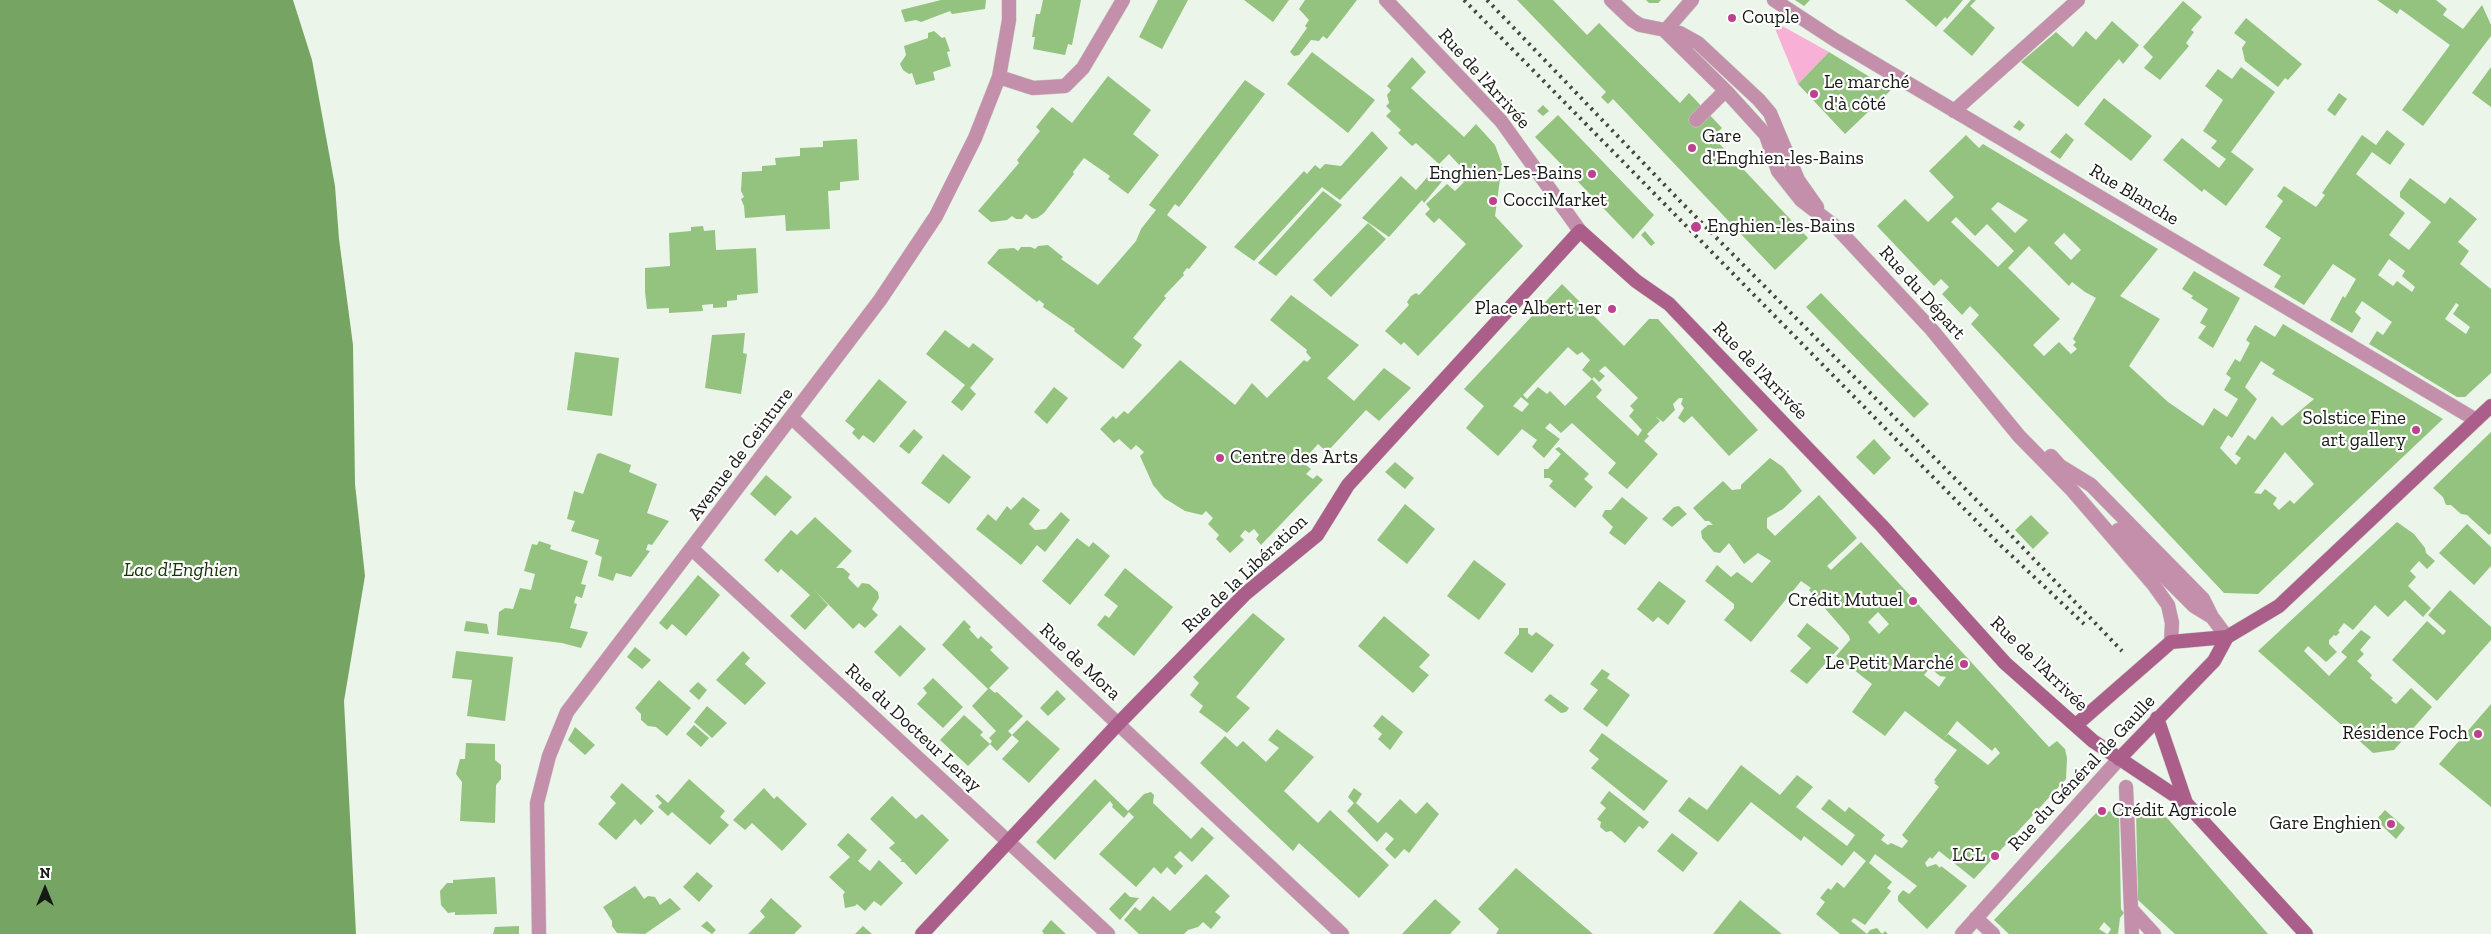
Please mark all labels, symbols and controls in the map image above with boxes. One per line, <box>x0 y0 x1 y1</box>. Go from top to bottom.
place label: Couple <box>1742 7 1799 29</box>
marker: Couple <box>1726 12 1738 24</box>
street label: Rue de l'Arrivée <box>1433 24 1535 134</box>
place label: Le marché d'à côté <box>1824 72 1909 116</box>
marker: Le marché d'à côté <box>1808 88 1820 100</box>
place label: Gare d'Enghien-les-Bains <box>1702 126 1864 170</box>
marker: Gare d'Enghien-les-Bains <box>1686 142 1698 154</box>
street label: Rue Blanche <box>2085 159 2183 231</box>
place label: Enghien-Les-Bains <box>1429 163 1582 185</box>
marker: Enghien-Les-Bains <box>1586 168 1598 180</box>
place label: CocciMarket <box>1503 190 1607 212</box>
marker: CocciMarket <box>1487 195 1499 207</box>
place label: Enghien-les-Bains <box>1707 216 1855 238</box>
marker: Enghien-les-Bains <box>1689 220 1703 234</box>
street label: Rue du Départ <box>1874 242 1970 344</box>
place label: Place Albert 1er <box>1475 298 1602 320</box>
marker: Place Albert 1er <box>1606 303 1618 315</box>
street label: Rue de l'Arrivée <box>1708 317 1812 425</box>
street label: Avenue de Ceinture <box>684 383 798 525</box>
place label: Solstice Fine art gallery <box>2303 408 2406 452</box>
marker: Solstice Fine art gallery <box>2410 424 2422 436</box>
place label: Centre des Arts <box>1230 447 1358 469</box>
marker: Centre des Arts <box>1214 452 1226 464</box>
street label: Rue de la Libération <box>1178 510 1312 638</box>
water label: Lac d'Enghien <box>124 558 238 582</box>
place label: Crédit Mutuel <box>1788 590 1903 612</box>
marker: Crédit Mutuel <box>1907 595 1919 607</box>
street label: Rue de l'Arrivée <box>1985 612 2093 716</box>
street label: Rue de Mora <box>1035 619 1125 705</box>
place label: Le Petit Marché <box>1825 653 1954 675</box>
marker: Le Petit Marché <box>1958 658 1970 670</box>
street label: Rue du Docteur Leray <box>840 659 986 797</box>
street label: Rue du Général de Gaulle <box>2004 690 2160 856</box>
place label: Résidence Foch <box>2342 723 2468 745</box>
marker: Résidence Foch <box>2472 728 2484 740</box>
place label: Crédit Agricole <box>2112 800 2237 822</box>
marker: Crédit Agricole <box>2096 805 2108 817</box>
place label: Gare Enghien <box>2269 813 2381 835</box>
marker: Gare Enghien <box>2385 818 2397 830</box>
place label: LCL <box>1952 845 1985 867</box>
marker: LCL <box>1989 850 2001 862</box>
north arrow <box>20 864 70 914</box>
text: N <box>40 865 50 882</box>

